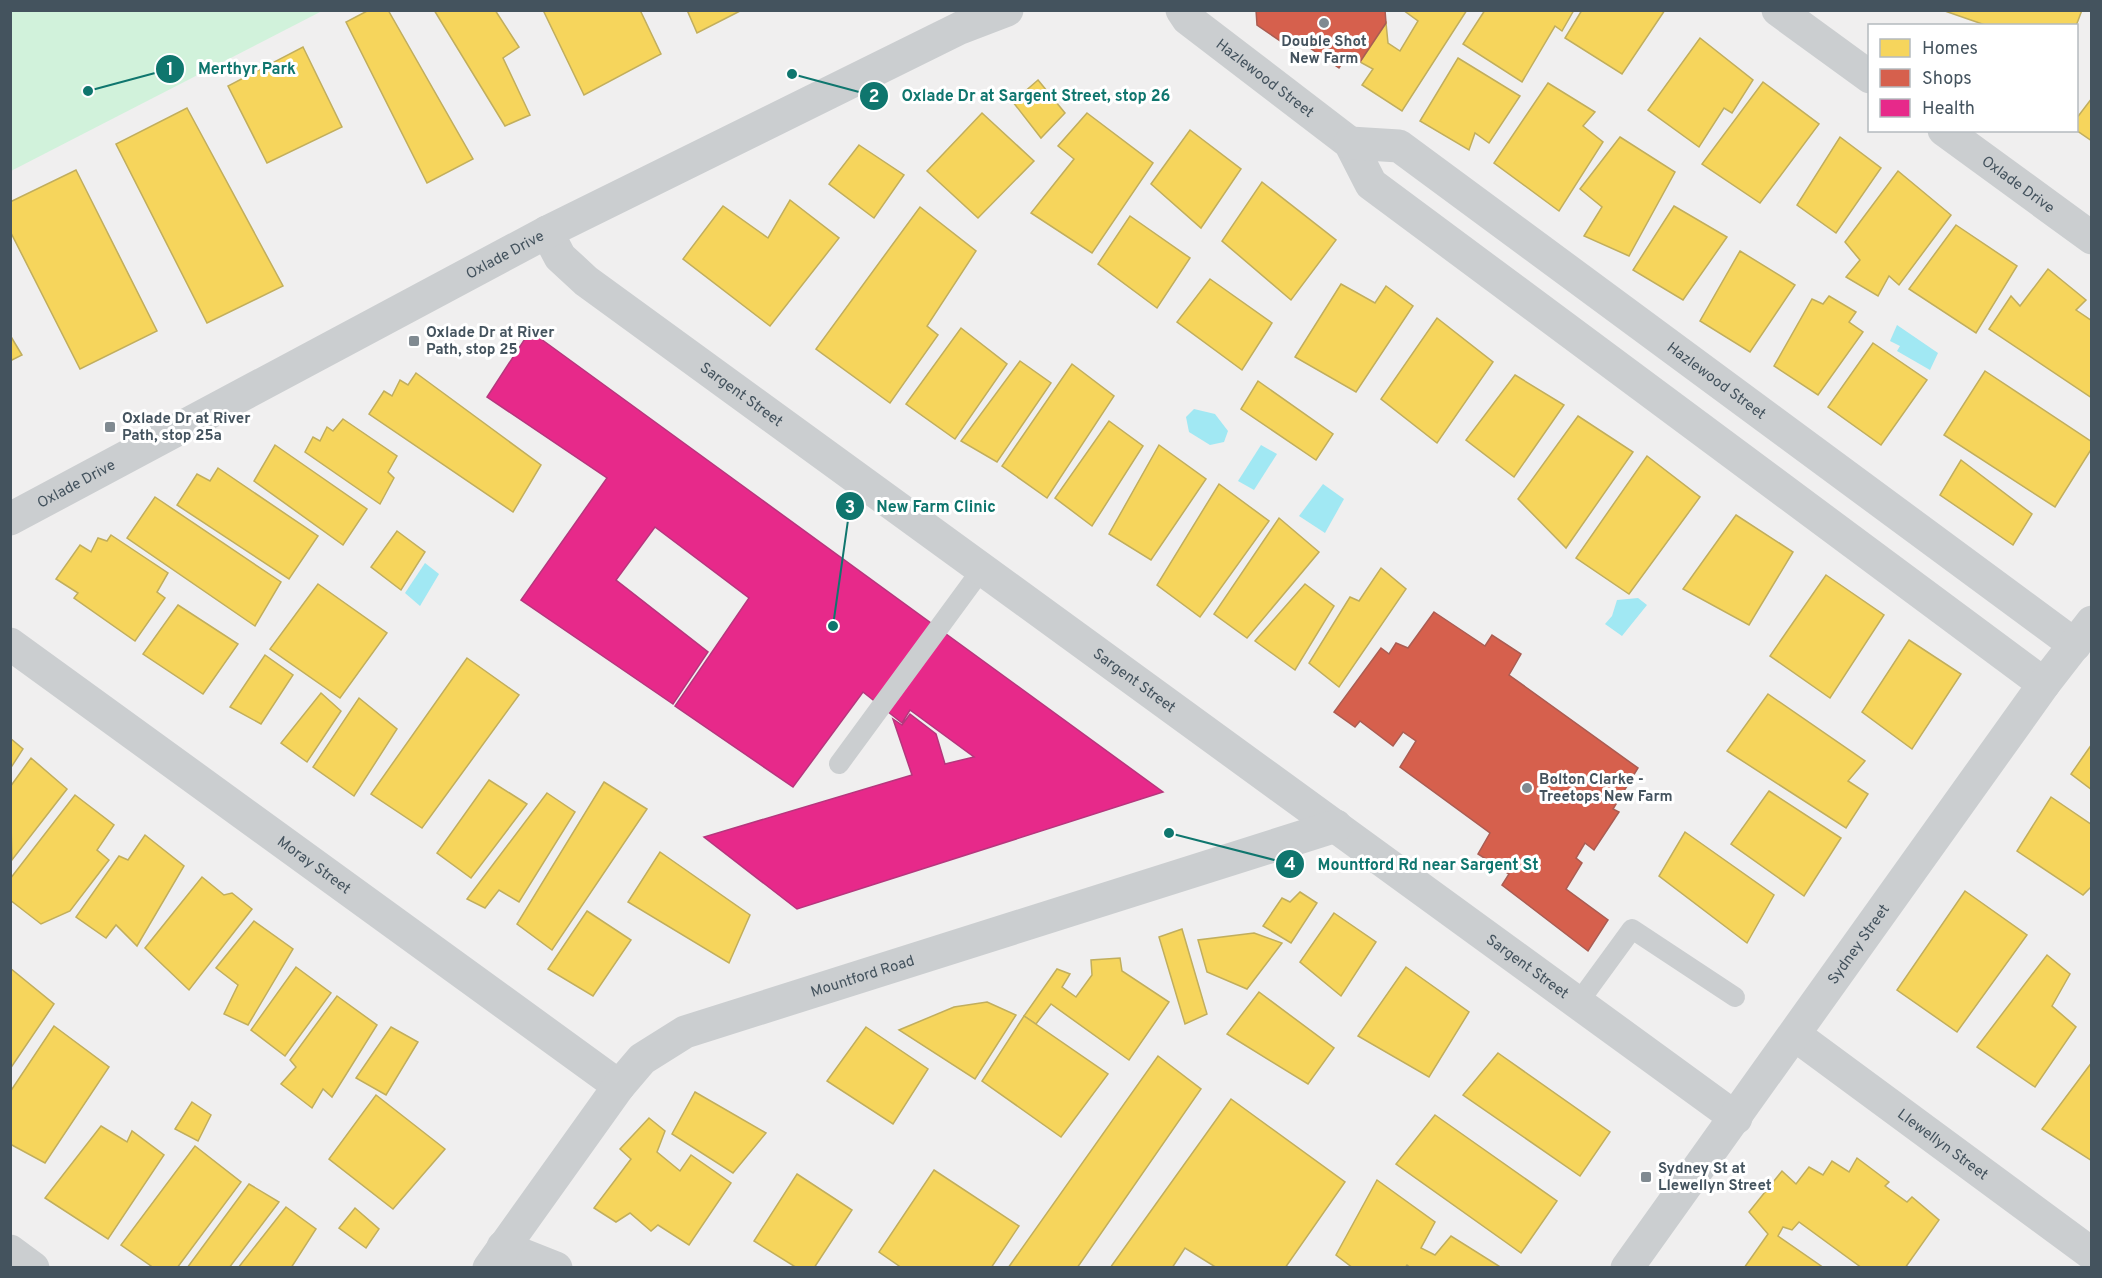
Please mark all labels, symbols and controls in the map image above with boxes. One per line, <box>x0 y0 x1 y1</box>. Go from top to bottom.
marker: Double Shot New Farm <box>1317 16 1331 30</box>
legend <box>1868 24 2078 132</box>
place label: Double Shot New Farm <box>1281 33 1367 69</box>
street label: Hazlewood Street <box>1211 36 1317 123</box>
text: Homes <box>1922 38 1978 61</box>
callout: Merthyr Park <box>155 52 308 86</box>
text: 1 <box>166 59 174 82</box>
text: Merthyr Park <box>198 60 296 80</box>
text: Shops <box>1922 68 1972 91</box>
callout: Oxlade Dr at Sargent Street, stop 26 <box>859 79 1182 113</box>
text: 2 <box>868 86 880 109</box>
text: Oxlade Dr at Sargent Street, stop 26 <box>902 87 1170 107</box>
text: Health <box>1922 98 1975 121</box>
street label: Oxlade Drive <box>1977 152 2058 218</box>
street label: Oxlade Drive <box>463 227 548 285</box>
place label: Oxlade Dr at River Path, stop 25 <box>426 324 555 360</box>
marker: Oxlade Dr at River Path, stop 25 <box>407 334 421 348</box>
street label: Hazlewood Street <box>1663 339 1769 425</box>
street label: Sargent Street <box>696 359 786 432</box>
place label: Oxlade Dr at River Path, stop 25a <box>122 410 251 446</box>
marker: Oxlade Dr at River Path, stop 25a <box>103 420 117 434</box>
street label: Oxlade Drive <box>34 456 119 514</box>
callout: New Farm Clinic <box>835 489 1008 523</box>
text: 3 <box>845 497 855 520</box>
text: New Farm Clinic <box>876 498 996 518</box>
street label: Sargent Street <box>1088 645 1179 718</box>
place label: Bolton Clarke - Treetops New Farm <box>1539 771 1673 807</box>
marker: Bolton Clarke - Treetops New Farm <box>1520 781 1534 795</box>
street label: Moray Street <box>273 833 354 899</box>
callout: Mountford Rd near Sargent St <box>1275 847 1550 881</box>
text: 4 <box>1284 854 1296 877</box>
text: Mountford Rd near Sargent St <box>1317 856 1539 876</box>
street label: Sydney Street <box>1824 901 1895 989</box>
street label: Sargent Street <box>1481 931 1572 1004</box>
street label: Mountford Road <box>809 952 917 1003</box>
street label: Llewellyn Street <box>1893 1106 1991 1185</box>
place label: Sydney St at Llewellyn Street <box>1658 1160 1772 1196</box>
marker: Sydney St at Llewellyn Street <box>1639 1170 1653 1184</box>

